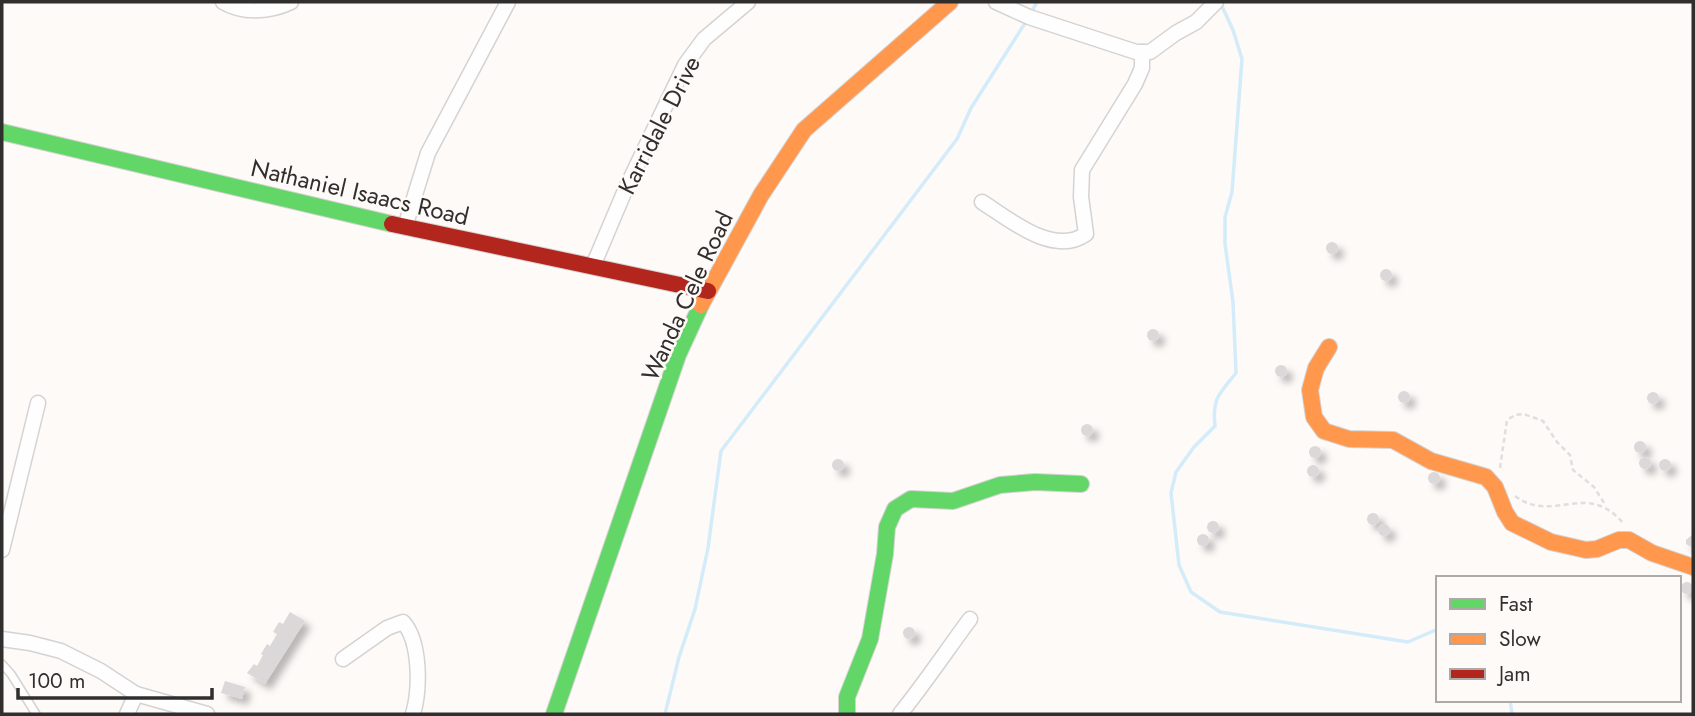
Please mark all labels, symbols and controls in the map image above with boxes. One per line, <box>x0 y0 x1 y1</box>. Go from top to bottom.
street label: Karridale Drive <box>609 50 709 200</box>
street label: Nathaniel Isaacs Road <box>248 150 472 234</box>
street label: Wanda Cele Road <box>632 205 742 387</box>
legend <box>1436 576 1681 702</box>
text: Fast <box>1499 589 1532 619</box>
text: Slow <box>1499 624 1541 654</box>
scale bar <box>18 656 212 700</box>
text: Jam <box>1496 659 1531 689</box>
text: 100 m <box>28 666 85 696</box>

